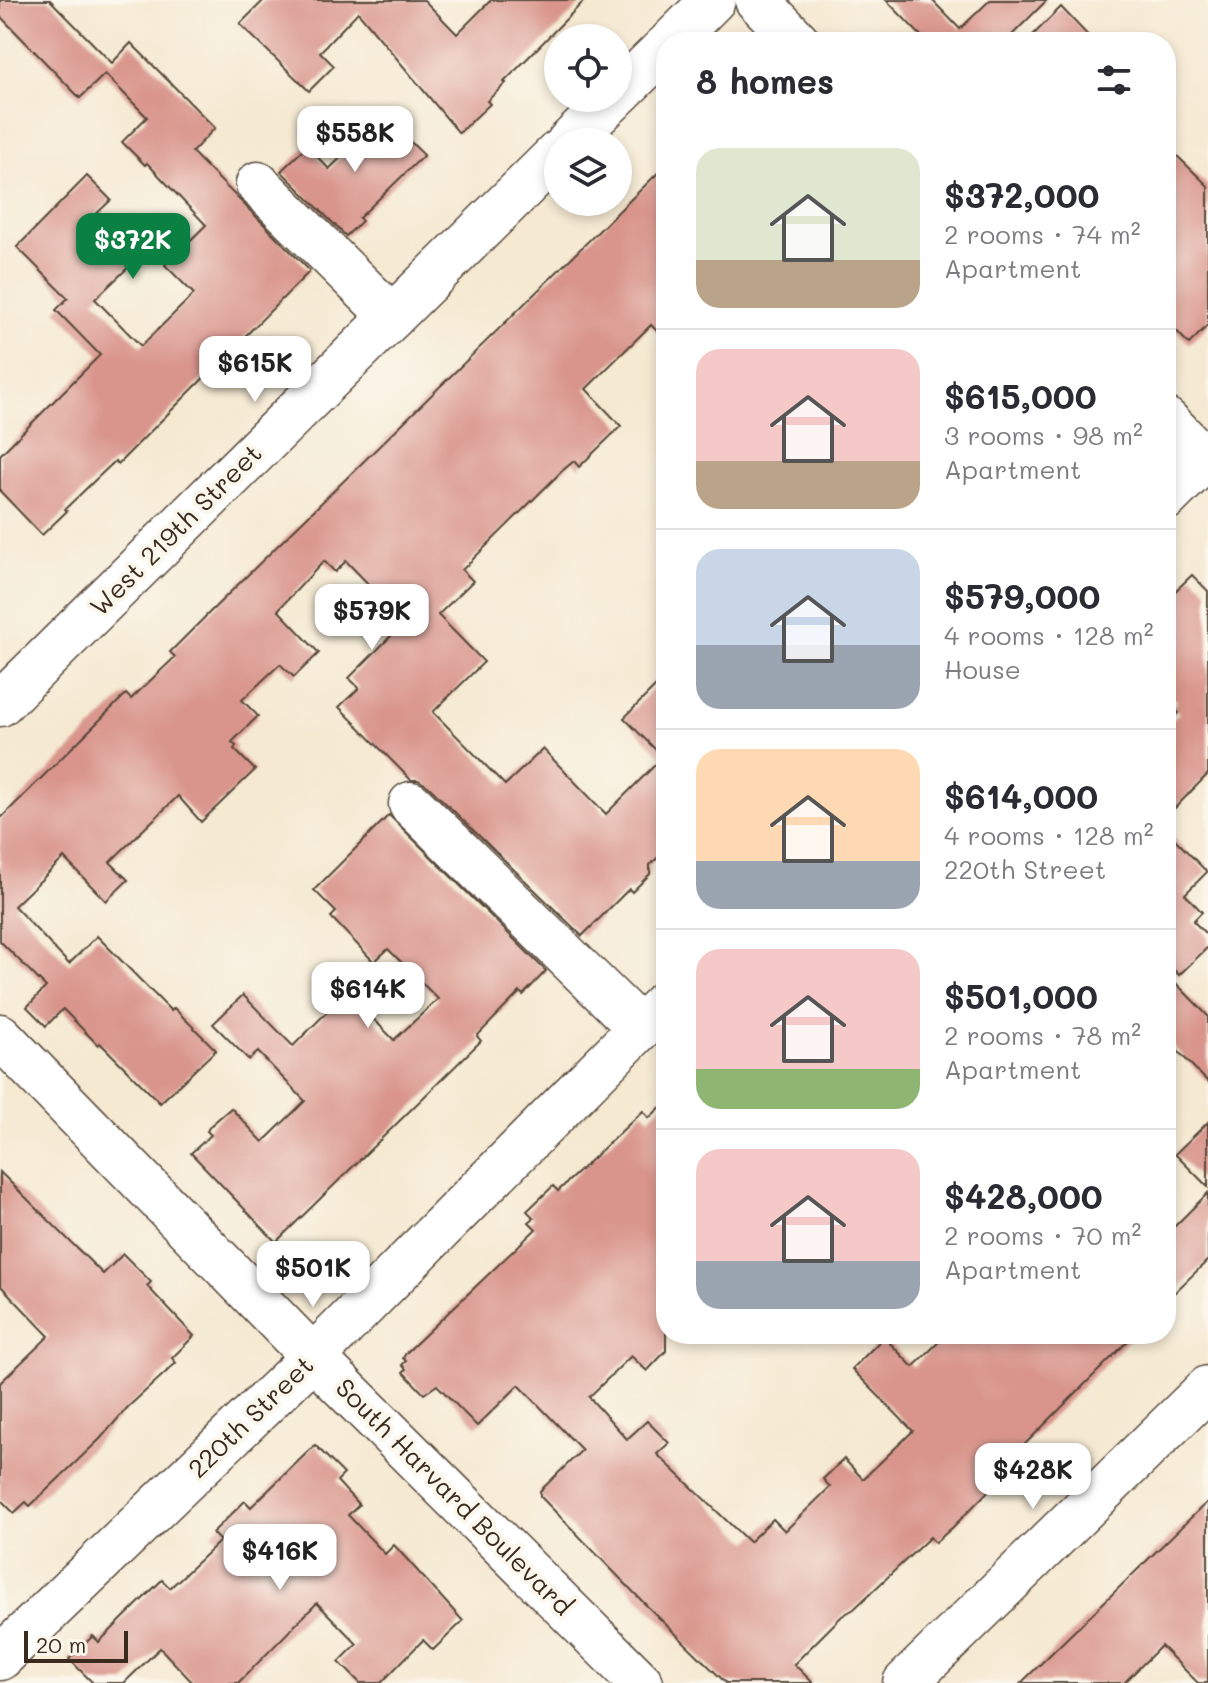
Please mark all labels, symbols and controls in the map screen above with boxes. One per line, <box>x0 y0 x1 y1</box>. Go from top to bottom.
map controls <box>544 24 632 216</box>
button: locate <box>544 24 632 112</box>
text: 8 homes <box>696 58 834 103</box>
icon: filters <box>1092 58 1136 102</box>
pin: $558K <box>299 106 411 174</box>
text: $558K <box>315 115 395 149</box>
button: layers <box>544 128 632 216</box>
text: $372,000 <box>944 172 1099 217</box>
icon: home <box>760 180 856 276</box>
pin: $372K <box>77 213 189 281</box>
text: 2 rooms · 74 m² <box>944 217 1141 251</box>
text: $372K <box>94 222 172 256</box>
text: Apartment <box>944 251 1081 285</box>
pin: $615K <box>199 336 311 404</box>
text: $615K <box>217 345 293 379</box>
text: $615,000 <box>944 373 1097 418</box>
icon: home <box>760 381 856 477</box>
text: 3 rooms · 98 m² <box>944 418 1143 452</box>
street label: West 219th Street <box>82 436 269 623</box>
text: Apartment <box>944 452 1081 486</box>
text: $579,000 <box>944 573 1100 618</box>
icon: home <box>760 581 856 677</box>
pin: $579K <box>316 584 428 652</box>
text: $579K <box>333 593 411 627</box>
text: 4 rooms · 128 m² <box>944 618 1154 652</box>
text: House <box>944 652 1021 686</box>
text: $614,000 <box>944 773 1098 818</box>
icon: home <box>760 781 856 877</box>
text: 4 rooms · 128 m² <box>944 818 1154 852</box>
text: 220th Street <box>944 852 1106 886</box>
pin: $614K <box>312 962 424 1030</box>
text: $614K <box>330 971 406 1005</box>
text: $501,000 <box>944 973 1098 1018</box>
icon: home <box>760 981 856 1077</box>
text: 2 rooms · 78 m² <box>944 1018 1141 1052</box>
text: Apartment <box>944 1052 1081 1086</box>
text: $428,000 <box>944 1173 1103 1218</box>
icon: home <box>760 1181 856 1277</box>
text: 2 rooms · 70 m² <box>944 1218 1141 1252</box>
pin: $501K <box>257 1241 369 1309</box>
text: $501K <box>275 1250 351 1284</box>
text: Apartment <box>944 1252 1081 1286</box>
street label: 220th Street <box>180 1348 320 1485</box>
street label: South Harvard Boulevard <box>329 1370 581 1622</box>
pin: $428K <box>977 1443 1089 1511</box>
text: $428K <box>993 1452 1073 1486</box>
pin: $416K <box>224 1524 336 1592</box>
text: $416K <box>242 1533 318 1567</box>
scale bar <box>24 1627 128 1663</box>
text: 20 m <box>36 1630 86 1659</box>

